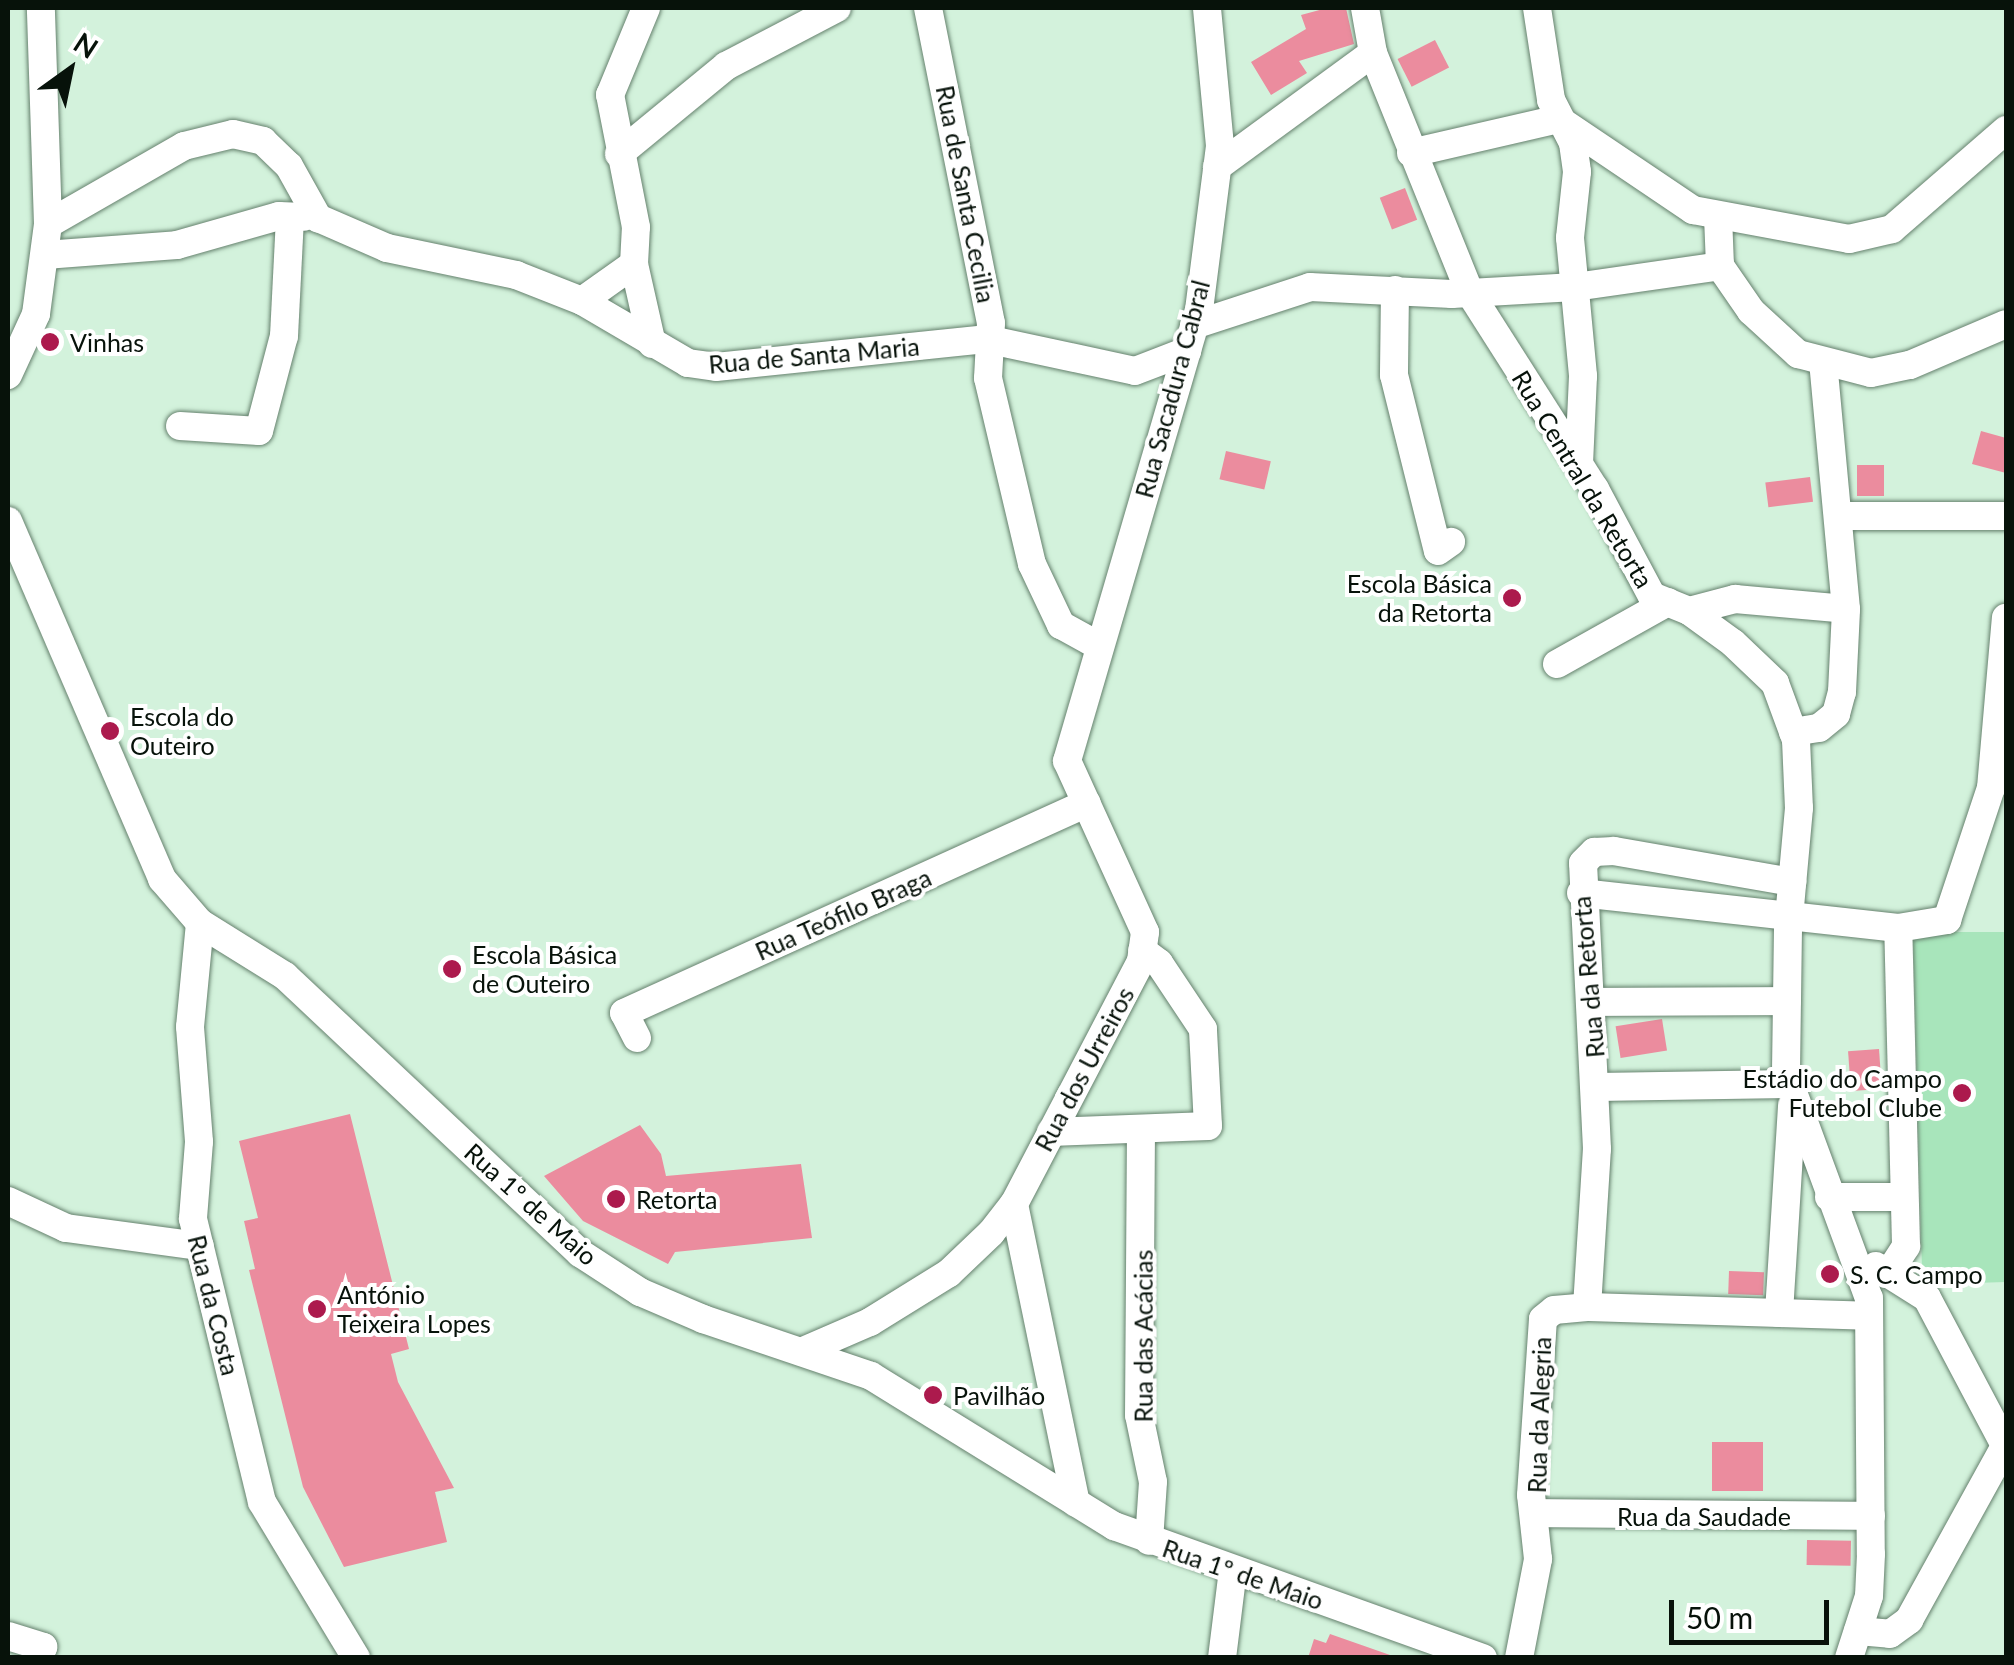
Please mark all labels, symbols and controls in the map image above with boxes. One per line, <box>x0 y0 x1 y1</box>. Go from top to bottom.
north arrow <box>20 20 120 120</box>
text: N <box>68 25 105 65</box>
street label: Rua de Santa Cecilia <box>930 83 1002 305</box>
street label: Rua Sacadura Cabral <box>1129 277 1215 501</box>
place label: Vinhas <box>70 327 144 357</box>
marker: Vinhas <box>39 331 61 353</box>
street label: Rua de Santa Maria <box>707 331 921 379</box>
street label: Rua Central da Retorta <box>1506 365 1660 593</box>
place label: Escola Básica da Retorta <box>1347 569 1492 628</box>
marker: Escola Básica da Retorta <box>1501 587 1523 609</box>
place label: Escola do Outeiro <box>130 702 234 761</box>
marker: Escola do Outeiro <box>99 720 121 742</box>
street label: Rua Teófilo Braga <box>750 862 936 966</box>
street label: Rua da Retorta <box>1566 895 1610 1059</box>
place label: Escola Básica de Outeiro <box>472 940 617 999</box>
marker: Escola Básica de Outeiro <box>441 958 463 980</box>
street label: Rua dos Urreiros <box>1028 982 1140 1156</box>
place label: Estádio do Campo Futebol Clube <box>1743 1064 1942 1123</box>
marker: Estádio do Campo Futebol Clube <box>1951 1082 1973 1104</box>
street label: Rua 1º de Maio <box>459 1137 603 1271</box>
place label: Retorta <box>636 1184 718 1214</box>
marker: Retorta <box>605 1188 627 1210</box>
street label: Rua da Costa <box>182 1232 246 1378</box>
street label: Rua das Acácias <box>1128 1249 1158 1423</box>
place label: S. C. Campo <box>1850 1259 1983 1289</box>
marker: S. C. Campo <box>1819 1263 1841 1285</box>
place label: António Teixeira Lopes <box>337 1280 491 1339</box>
marker: António Teixeira Lopes <box>306 1298 328 1320</box>
street label: Rua da Alegria <box>1521 1336 1557 1494</box>
place label: Pavilhão <box>953 1380 1045 1410</box>
marker: Pavilhão <box>922 1384 944 1406</box>
street label: Rua da Saudade <box>1617 1501 1791 1531</box>
street label: Rua 1º de Maio <box>1159 1532 1327 1616</box>
scale bar <box>1674 1580 1834 1642</box>
text: 50 m <box>1686 1599 1753 1635</box>

